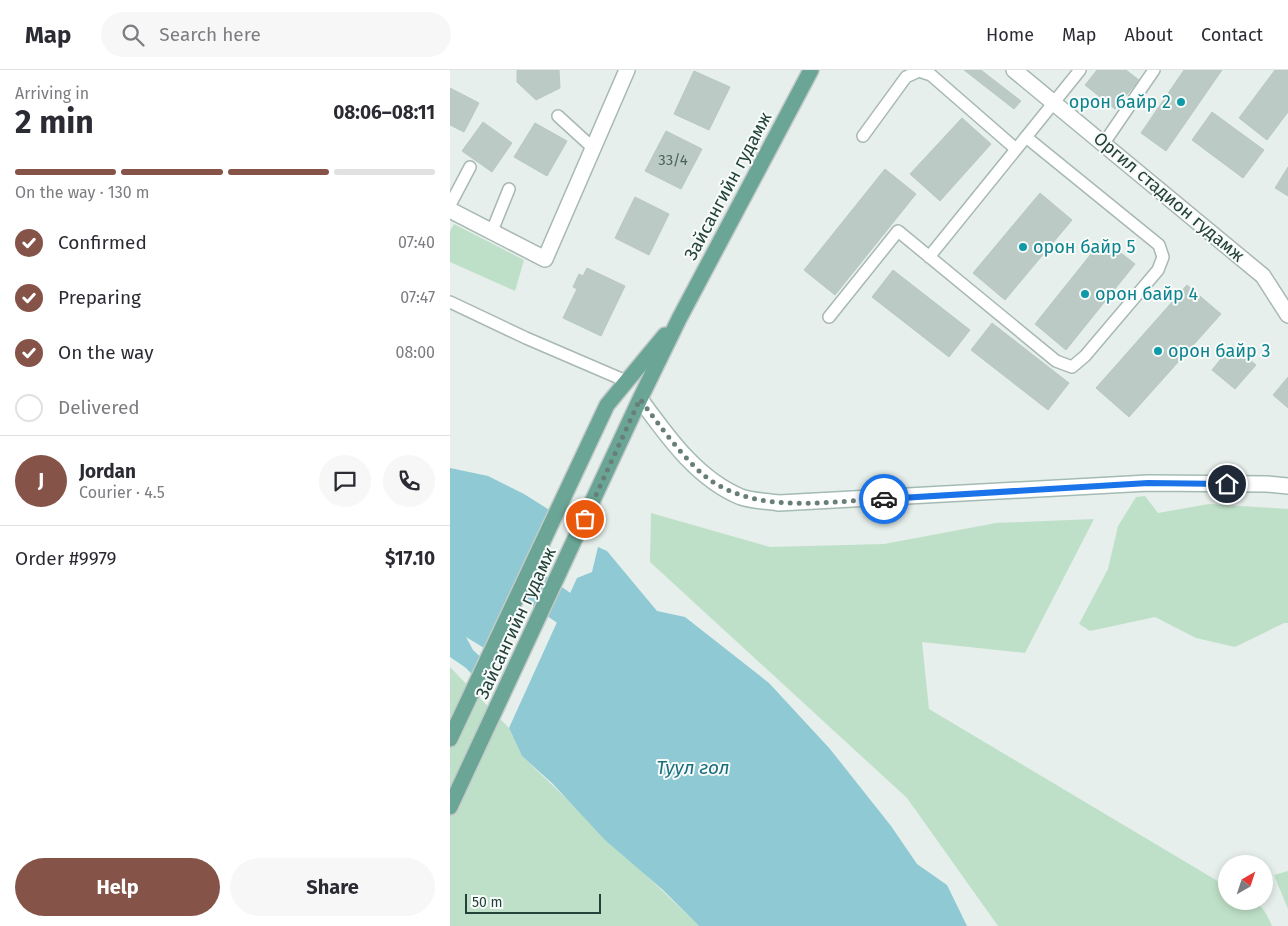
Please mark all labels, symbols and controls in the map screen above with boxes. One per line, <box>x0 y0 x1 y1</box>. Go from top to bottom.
search box <box>101 12 451 57</box>
text: Map <box>25 21 71 49</box>
icon: search <box>119 21 147 49</box>
text: Search here <box>159 23 261 46</box>
text: Home <box>986 24 1034 46</box>
text: Map <box>1062 24 1096 46</box>
text: About <box>1124 24 1173 46</box>
text: Contact <box>1201 24 1263 46</box>
text: Arriving in <box>15 84 89 103</box>
place label: орон байр 2 <box>1069 91 1171 113</box>
marker: орон байр 2 <box>1175 96 1187 108</box>
text: 08:06–08:11 <box>333 101 435 124</box>
text: 2 min <box>15 103 94 141</box>
street label: Зайсангийн гудамж <box>680 108 776 264</box>
street label: Оргил стадион гудамж <box>1089 127 1249 267</box>
house number: 33/4 <box>658 151 688 169</box>
text: On the way · 130 m <box>15 183 150 202</box>
icon: check <box>15 229 43 257</box>
text: Confirmed <box>58 231 147 254</box>
text: 07:40 <box>398 233 435 252</box>
place label: орон байр 5 <box>1033 236 1135 258</box>
marker: орон байр 5 <box>1017 241 1029 253</box>
place label: орон байр 4 <box>1095 283 1198 305</box>
icon: check <box>15 284 43 312</box>
text: Preparing <box>58 286 141 309</box>
text: 07:47 <box>400 288 435 307</box>
marker: орон байр 4 <box>1079 288 1091 300</box>
icon: check <box>15 339 43 367</box>
place label: орон байр 3 <box>1168 340 1270 362</box>
text: On the way <box>58 341 154 364</box>
text: 08:00 <box>396 343 435 362</box>
marker: орон байр 3 <box>1152 345 1164 357</box>
text: Delivered <box>58 396 140 419</box>
button: chat <box>319 455 371 507</box>
button: phone <box>383 455 435 507</box>
text: Jordan <box>79 460 136 483</box>
pin <box>1206 463 1248 505</box>
text: J <box>38 469 44 492</box>
icon: home <box>1213 470 1241 498</box>
courier <box>859 474 909 524</box>
text: Courier · 4.5 <box>79 483 165 502</box>
icon: car <box>870 485 898 513</box>
pin <box>564 498 606 540</box>
icon: bag <box>571 505 599 533</box>
street label: Зайсангийн гудамж <box>471 544 561 702</box>
text: Order #9979 <box>15 547 117 570</box>
text: $17.10 <box>385 547 435 570</box>
water label: Туул гол <box>656 756 730 779</box>
north arrow <box>1218 855 1272 910</box>
map controls <box>1218 855 1273 910</box>
button: Help <box>15 858 220 916</box>
button: Share <box>230 858 435 916</box>
scale bar <box>465 891 601 914</box>
text: 50 m <box>472 894 503 911</box>

